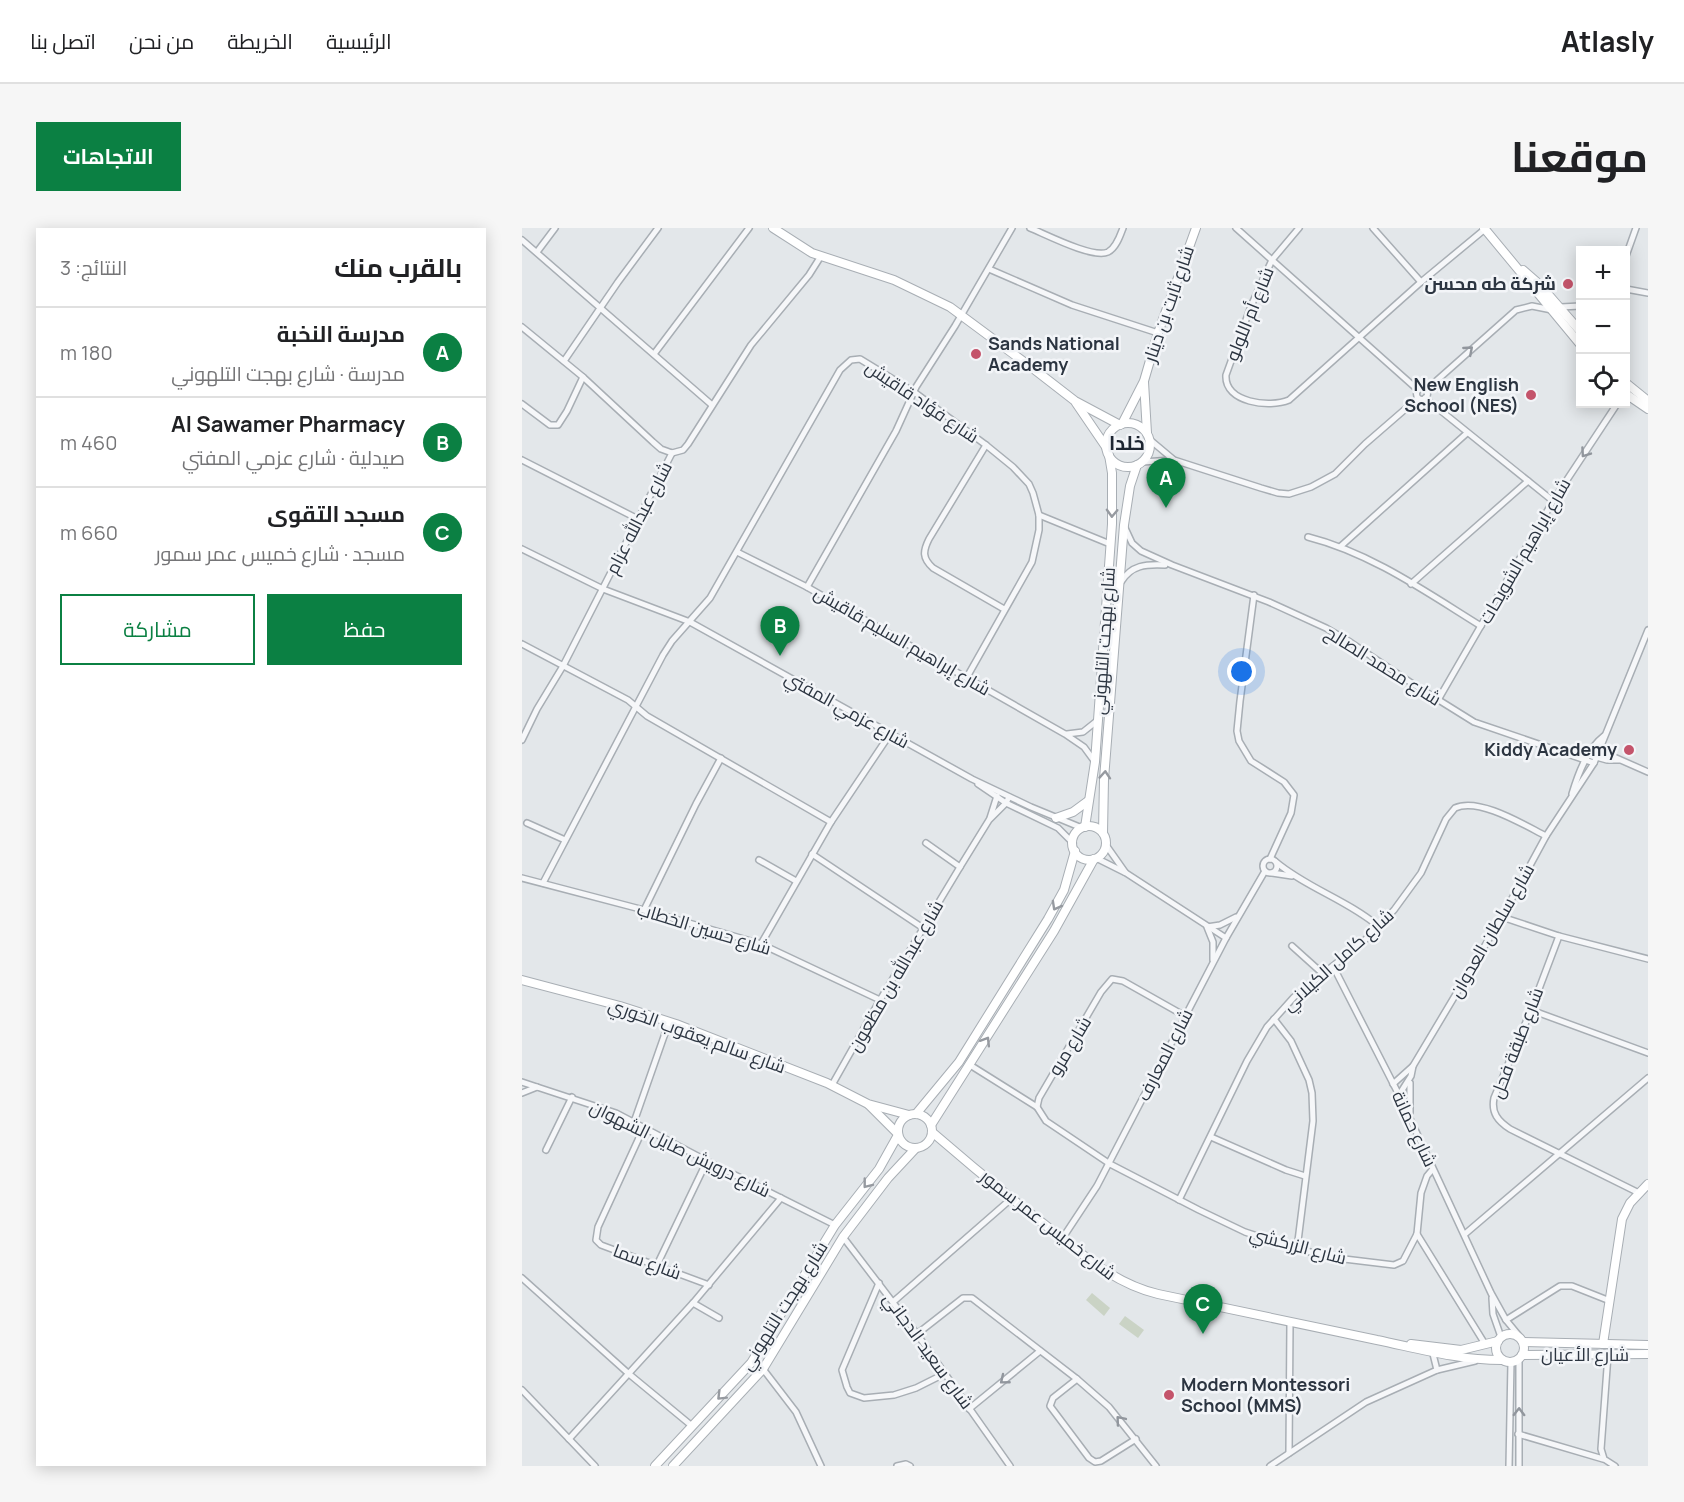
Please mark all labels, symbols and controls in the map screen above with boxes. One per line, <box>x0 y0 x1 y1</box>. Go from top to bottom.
text: Atlasly <box>1561 22 1654 60</box>
text: اتصل بنا <box>30 27 96 55</box>
text: من نحن <box>129 27 194 55</box>
text: الخريطة <box>227 27 293 55</box>
text: الرئيسية <box>326 27 392 55</box>
button: الاتجاهات <box>36 122 181 191</box>
text: موقعنا <box>1511 127 1648 185</box>
street label: شارع ثابت بن دينار <box>1137 242 1200 366</box>
map controls <box>1576 246 1630 408</box>
button: + <box>1576 246 1630 300</box>
text: بالقرب منك <box>334 249 462 285</box>
text: النتائج: 3 <box>60 254 127 281</box>
street label: شارع أم اللولو <box>1219 263 1280 365</box>
place label: شركة طه محسن <box>1425 271 1556 295</box>
marker: شركة طه محسن <box>1561 277 1575 291</box>
button: − <box>1576 300 1630 354</box>
text: مدرسة النخبة <box>277 319 405 349</box>
place label: Sands National Academy <box>988 331 1120 376</box>
text: 180 m <box>60 339 113 366</box>
text: A <box>436 339 449 366</box>
marker: Sands National Academy <box>969 347 983 361</box>
one-way arrow <box>1462 347 1473 358</box>
street label: شارع فؤاد قاقيش <box>861 354 984 449</box>
button: locate <box>1576 354 1630 408</box>
text: مدرسة · شارع بهجت التلهوني <box>171 360 405 387</box>
place label: New English School (NES) <box>1404 372 1519 417</box>
marker: New English School (NES) <box>1524 388 1538 402</box>
text: Al Sawamer Pharmacy <box>171 409 405 439</box>
text: 460 m <box>60 429 117 456</box>
text: B <box>436 429 449 456</box>
district label: خلدا <box>1109 429 1145 456</box>
text: صيدلية · شارع عزمي المفتي <box>182 444 405 471</box>
one-way arrow <box>1581 446 1592 457</box>
street label: شارع عبدالله عزام <box>599 457 678 579</box>
pin: A <box>1146 458 1186 508</box>
street label: شارع إبراهيم الشويحات <box>1473 473 1576 628</box>
text: مسجد التقوى <box>267 499 405 529</box>
one-way arrow <box>1106 509 1119 518</box>
text: 660 m <box>60 519 118 546</box>
text: C <box>435 519 450 546</box>
text: مسجد · شارع خميس عمر سمور <box>155 540 405 567</box>
street label: شارع بهجت التلهوني <box>1086 566 1123 716</box>
street label: شارع إبراهيم السليم قاقيش <box>809 580 995 701</box>
button: مشاركة <box>60 594 255 665</box>
button: حفظ <box>267 594 462 665</box>
pin: B <box>760 606 800 656</box>
street label: شارع محمد الصالح <box>1320 620 1446 711</box>
your location <box>1227 657 1256 686</box>
street label: شارع عزمي المفتي <box>779 665 914 756</box>
place label: Kiddy Academy <box>1484 737 1617 761</box>
marker: Kiddy Academy <box>1622 743 1636 757</box>
one-way arrow <box>1098 770 1111 779</box>
street label: شارع سلطان العدوان <box>1443 859 1540 1002</box>
street label: شارع عبدالله بن مظعون <box>842 895 949 1056</box>
street label: شارع حسين الخطاب <box>634 896 774 961</box>
one-way arrow <box>1052 900 1063 910</box>
street label: شارع كامل الكيلاني <box>1276 903 1400 1018</box>
street label: شارع طبقة فحل <box>1484 984 1549 1102</box>
street label: شارع سالم يعقوب الخوري <box>604 992 789 1081</box>
street label: شارع المعارف <box>1131 1004 1199 1105</box>
street label: شارع مرو <box>1042 1011 1097 1080</box>
one-way arrow <box>978 1037 990 1047</box>
street label: شارع حمانة <box>1386 1087 1443 1171</box>
street label: شارع درويش صايل الشهوان <box>586 1094 775 1203</box>
street label: شارع خميس عمر سمور <box>974 1163 1121 1286</box>
one-way arrow <box>864 1178 875 1189</box>
street label: شارع الزركشي <box>1247 1221 1349 1271</box>
street label: شارع بهجت التلهوني <box>734 1236 835 1376</box>
street label: شارع سما <box>610 1238 685 1285</box>
pin: C <box>1184 1284 1222 1334</box>
street label: شارع سعيد الدجاني <box>876 1287 979 1415</box>
street label: شارع الأعيان <box>1541 1342 1629 1367</box>
place label: Modern Montessori School (MMS) <box>1181 1372 1350 1417</box>
one-way arrow <box>1000 1373 1011 1384</box>
marker: Modern Montessori School (MMS) <box>1162 1388 1176 1402</box>
one-way arrow <box>718 1389 729 1400</box>
one-way arrow <box>1512 1408 1525 1417</box>
one-way arrow <box>1116 1416 1127 1427</box>

